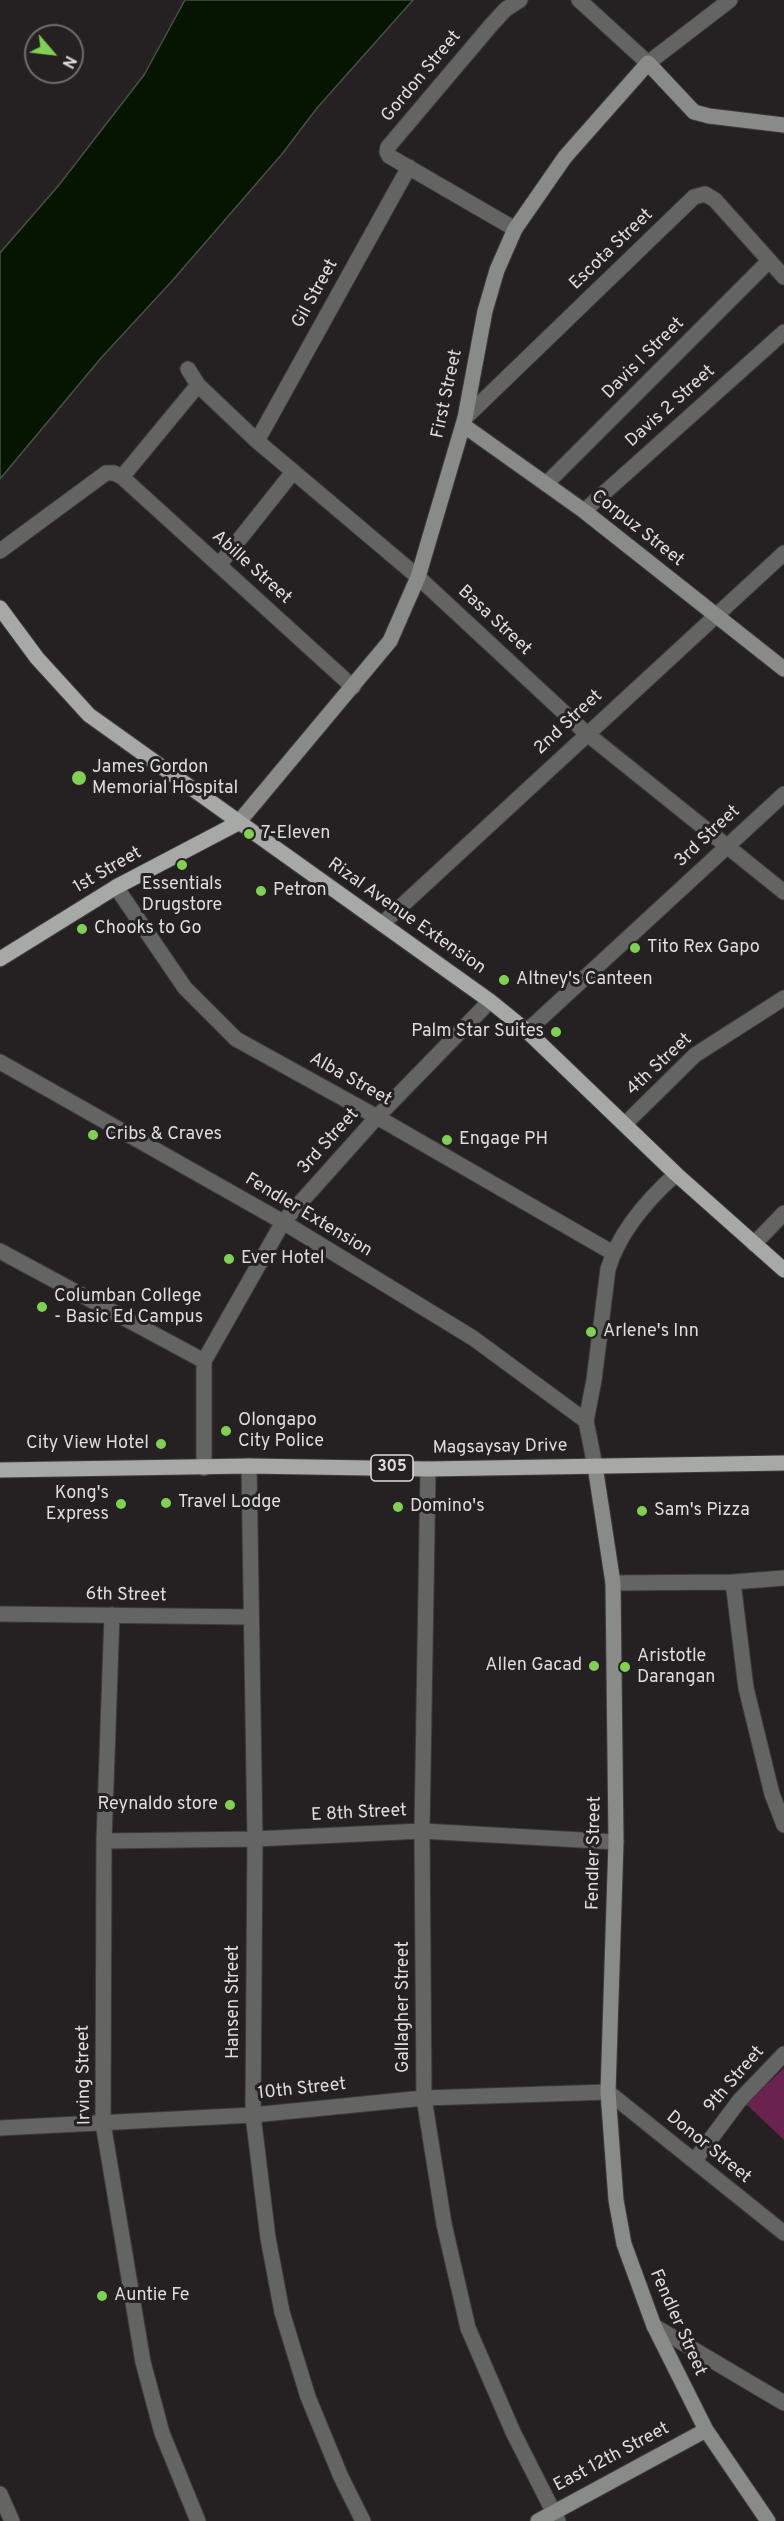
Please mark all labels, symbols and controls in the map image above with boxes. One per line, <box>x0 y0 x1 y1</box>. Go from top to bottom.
north arrow <box>24 24 84 84</box>
street label: Gordon Street <box>377 27 467 127</box>
text: N <box>57 52 80 71</box>
street label: Escota Street <box>566 205 658 295</box>
street label: Gil Street <box>288 256 344 332</box>
street label: Davis I Street <box>599 314 689 404</box>
street label: First Street <box>428 348 468 440</box>
street label: Davis 2 Street <box>622 361 720 453</box>
street label: Corpuz Street <box>586 486 688 572</box>
street label: Abille Street <box>207 527 295 609</box>
street label: Basa Street <box>453 581 535 661</box>
street label: 2nd Street <box>530 686 608 760</box>
place label: James Gordon Memorial Hospital <box>92 757 238 800</box>
marker: James Gordon Memorial Hospital <box>70 769 88 787</box>
street label: 3rd Street <box>671 801 745 873</box>
place label: 7-Eleven <box>261 823 330 845</box>
marker: 7-Eleven <box>242 827 256 841</box>
street label: 1st Street <box>70 843 146 899</box>
street label: Rizal Avenue Extension <box>323 854 489 980</box>
marker: Essentials Drugstore <box>175 858 189 872</box>
place label: Essentials Drugstore <box>142 874 222 916</box>
place label: Petron <box>273 880 327 902</box>
marker: Petron <box>254 884 268 898</box>
place label: Chooks to Go <box>94 918 202 940</box>
marker: Chooks to Go <box>75 922 89 936</box>
place label: Tito Rex Gapo <box>647 937 760 959</box>
marker: Tito Rex Gapo <box>628 941 642 955</box>
place label: Altney's Canteen <box>516 969 653 991</box>
marker: Altney's Canteen <box>497 973 511 987</box>
place label: Palm Star Suites <box>411 1021 544 1043</box>
marker: Palm Star Suites <box>549 1025 563 1039</box>
street label: 4th Street <box>623 1029 697 1101</box>
street label: Alba Street <box>305 1049 395 1111</box>
street label: 3rd Street <box>294 1105 364 1179</box>
place label: Cribs & Craves <box>105 1124 222 1146</box>
marker: Cribs & Craves <box>86 1128 100 1142</box>
place label: Engage PH <box>459 1129 548 1151</box>
marker: Engage PH <box>440 1133 454 1147</box>
street label: Fendler Extension <box>241 1170 375 1262</box>
place label: Ever Hotel <box>241 1248 325 1270</box>
marker: Ever Hotel <box>222 1252 236 1266</box>
place label: Columban College - Basic Ed Campus <box>54 1286 203 1328</box>
marker: Columban College - Basic Ed Campus <box>35 1300 49 1314</box>
place label: Arlene's Inn <box>603 1321 699 1343</box>
marker: Arlene's Inn <box>584 1325 598 1339</box>
place label: Olongapo City Police <box>238 1410 324 1452</box>
marker: Olongapo City Police <box>219 1424 233 1438</box>
place label: City View Hotel <box>26 1433 149 1455</box>
street label: Magsaysay Drive <box>432 1436 568 1460</box>
marker: City View Hotel <box>154 1437 168 1451</box>
road number: 305 <box>371 1455 413 1481</box>
place label: Kong's Express <box>46 1483 109 1526</box>
place label: Travel Lodge <box>178 1492 281 1514</box>
marker: Travel Lodge <box>159 1496 173 1510</box>
place label: Domino's <box>410 1496 485 1518</box>
marker: Kong's Express <box>114 1497 128 1511</box>
marker: Domino's <box>391 1500 405 1514</box>
place label: Sam's Pizza <box>654 1500 750 1522</box>
marker: Sam's Pizza <box>635 1504 649 1518</box>
street label: 6th Street <box>85 1584 167 1608</box>
place label: Aristotle Darangan <box>637 1646 715 1688</box>
place label: Allen Gacad <box>485 1655 582 1677</box>
marker: Allen Gacad <box>587 1659 601 1673</box>
marker: Aristotle Darangan <box>618 1660 632 1674</box>
place label: Reynaldo store <box>98 1794 218 1816</box>
street label: Fendler Street <box>583 1796 607 1910</box>
marker: Reynaldo store <box>223 1798 237 1812</box>
street label: E 8th Street <box>310 1801 408 1827</box>
street label: Gallagher Street <box>393 1941 415 2073</box>
street label: Hansen Street <box>223 1945 245 2059</box>
street label: Irving Street <box>73 2025 97 2125</box>
street label: 9th Street <box>700 2042 770 2118</box>
street label: 10th Street <box>257 2075 347 2105</box>
street label: Donor Street <box>661 2107 755 2189</box>
street label: Fendler Street <box>644 2266 710 2380</box>
place label: Auntie Fe <box>114 2285 190 2307</box>
marker: Auntie Fe <box>95 2289 109 2303</box>
street label: East 12th Street <box>551 2419 673 2497</box>

